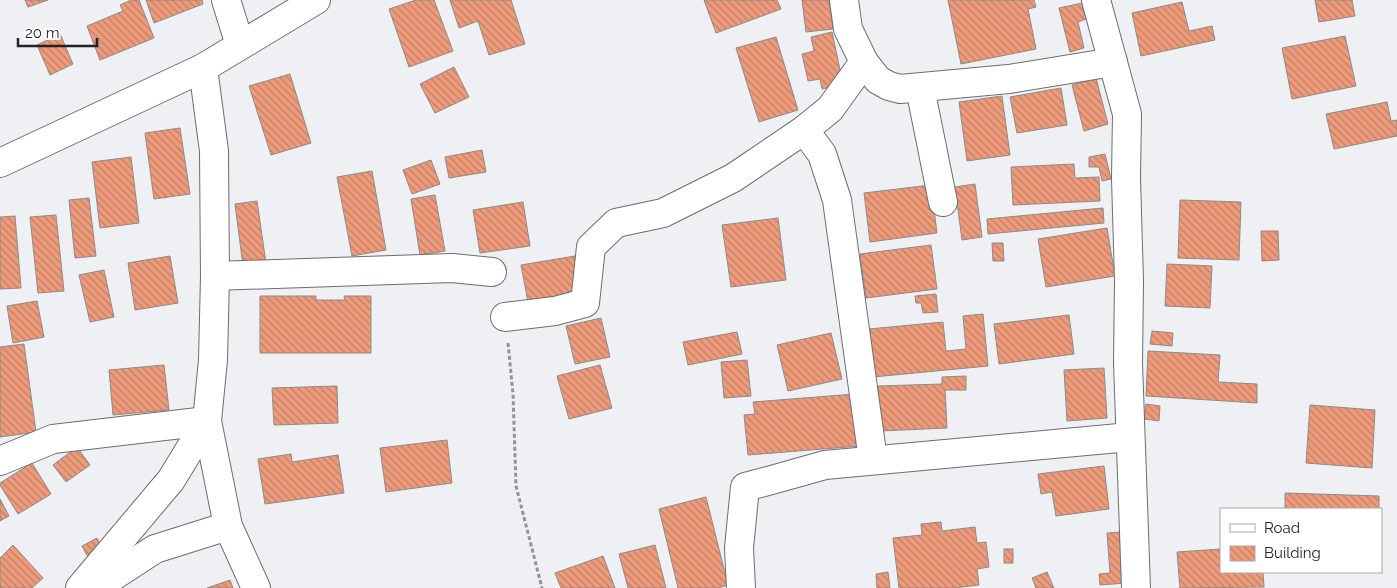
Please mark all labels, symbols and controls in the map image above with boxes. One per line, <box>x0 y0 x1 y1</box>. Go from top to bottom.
scale bar <box>18 15 96 47</box>
text: 20 m <box>25 24 60 42</box>
legend <box>1220 508 1382 573</box>
text: Road <box>1264 519 1300 537</box>
text: Building <box>1264 544 1321 562</box>

